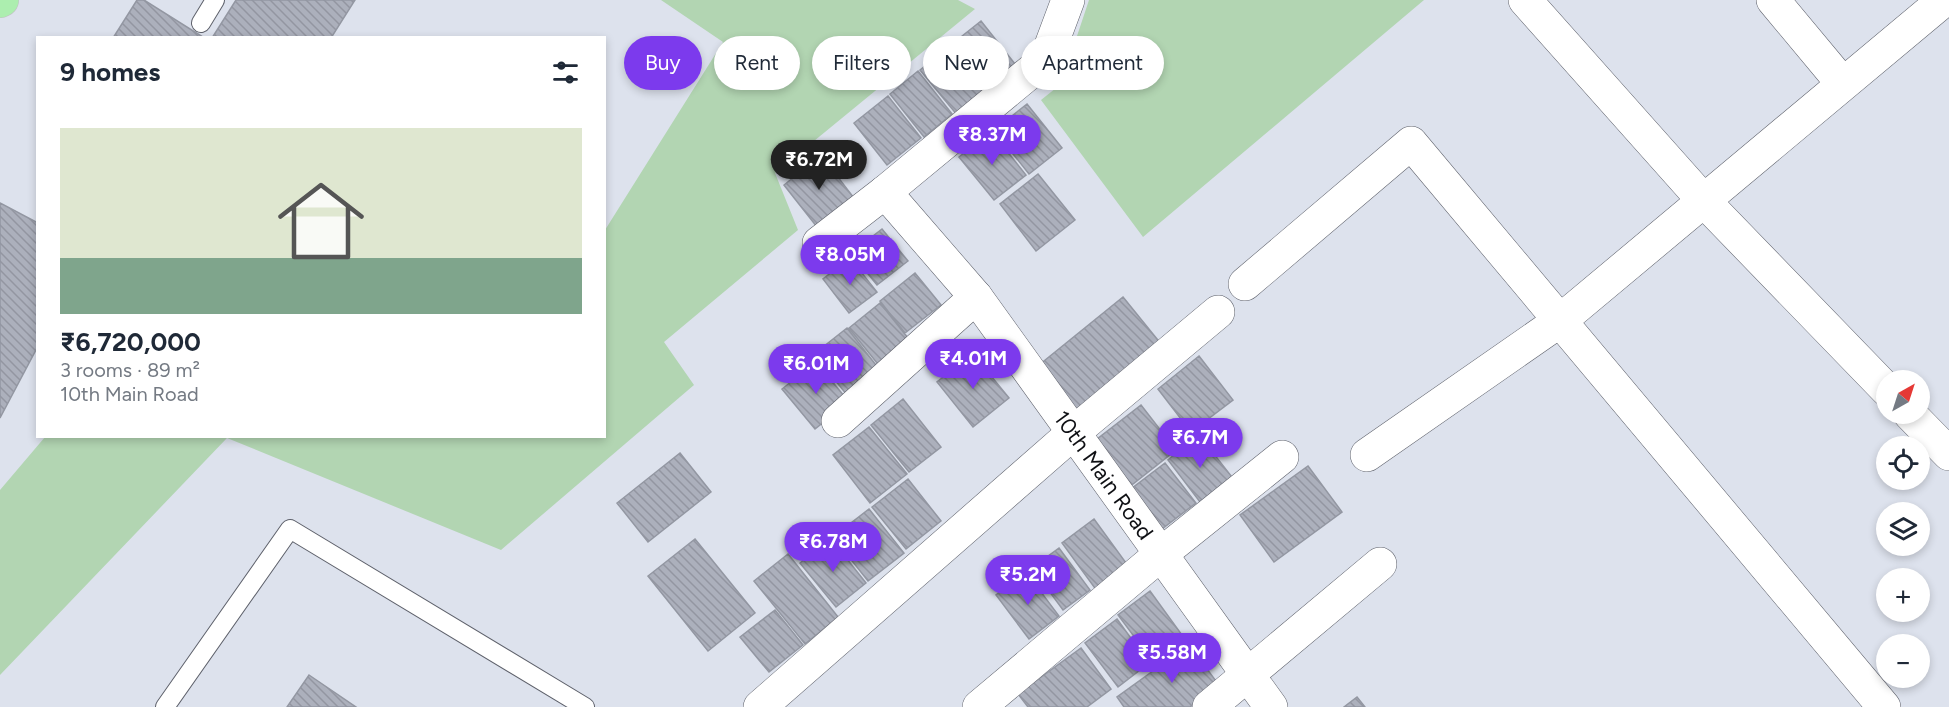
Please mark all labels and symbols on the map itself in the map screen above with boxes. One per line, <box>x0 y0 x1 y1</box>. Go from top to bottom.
pin: ₹8.37M <box>943 115 1041 166</box>
pin: ₹6.72M <box>770 140 868 191</box>
pin: ₹8.05M <box>801 235 899 286</box>
pin: ₹4.01M <box>924 339 1022 390</box>
pin: ₹6.01M <box>767 344 865 395</box>
north arrow <box>1876 370 1930 424</box>
street label: 10th Main Road <box>1049 405 1160 545</box>
pin: ₹6.7M <box>1158 418 1242 469</box>
pin: ₹6.78M <box>784 522 882 573</box>
pin: ₹5.2M <box>986 555 1070 606</box>
pin: ₹5.58M <box>1123 633 1221 684</box>

